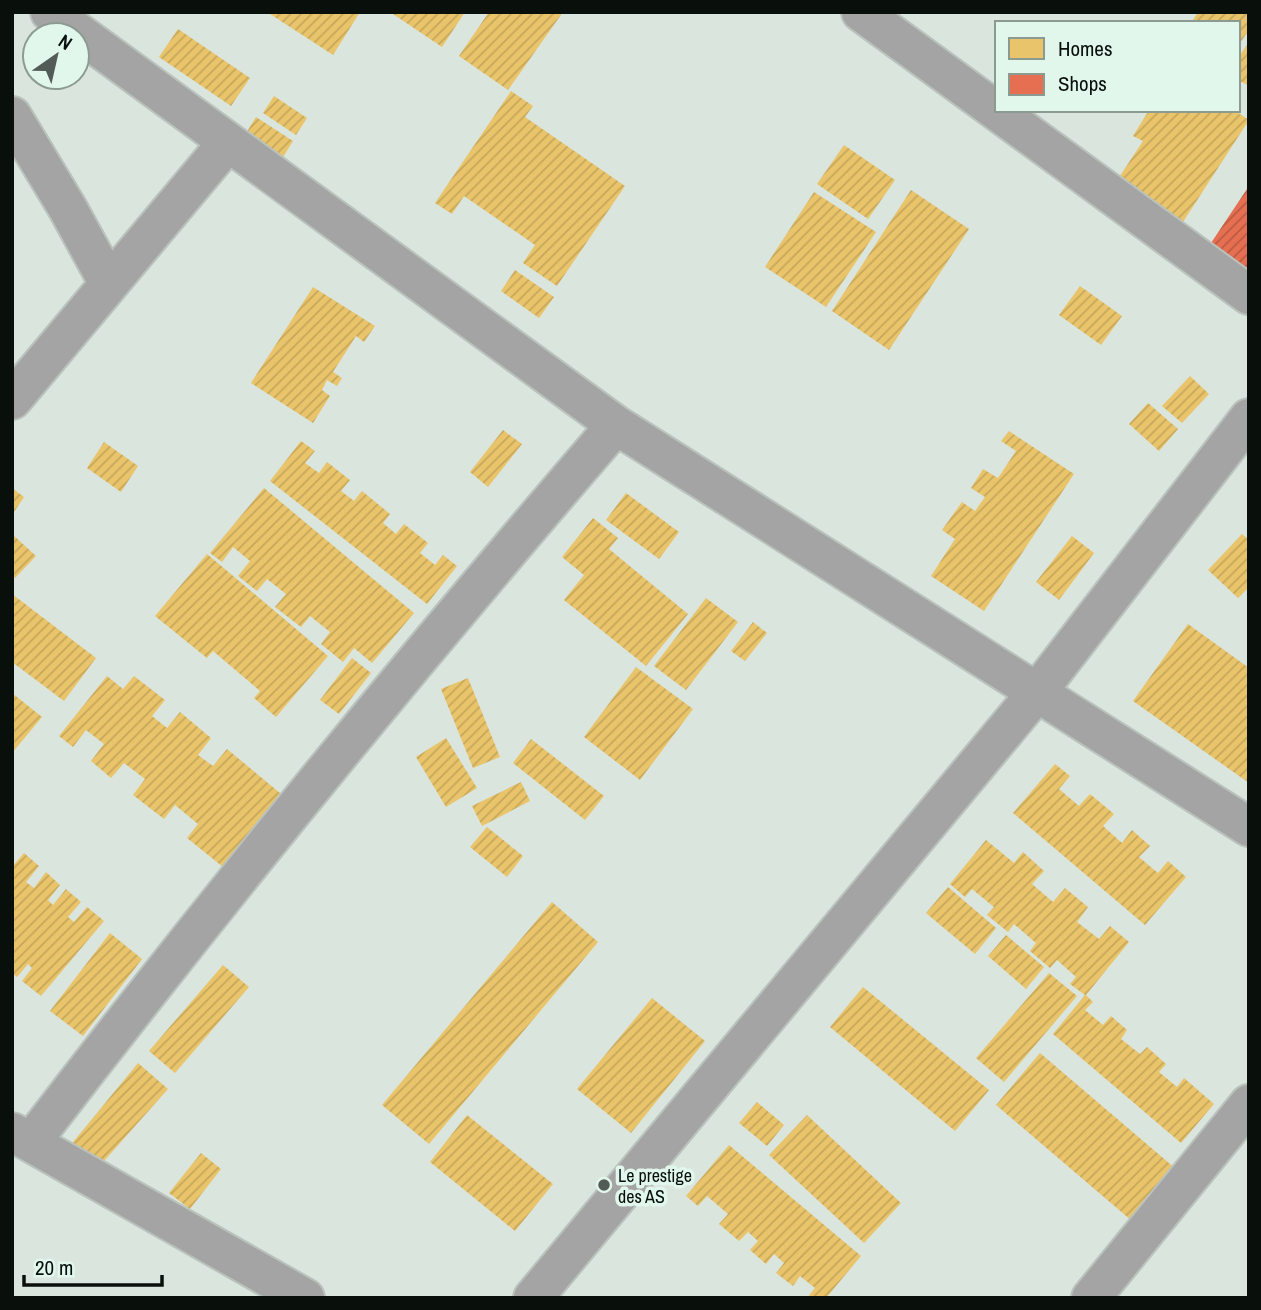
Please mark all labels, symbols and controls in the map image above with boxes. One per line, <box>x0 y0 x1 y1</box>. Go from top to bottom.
north arrow <box>21 21 91 91</box>
legend <box>995 21 1240 112</box>
text: N <box>54 28 77 56</box>
text: Homes <box>1058 34 1113 63</box>
text: Shops <box>1058 69 1107 98</box>
place label: Le prestige des AS <box>618 1163 692 1209</box>
marker: Le prestige des AS <box>596 1177 612 1193</box>
scale bar <box>24 1244 163 1288</box>
text: 20 m <box>35 1253 73 1282</box>

